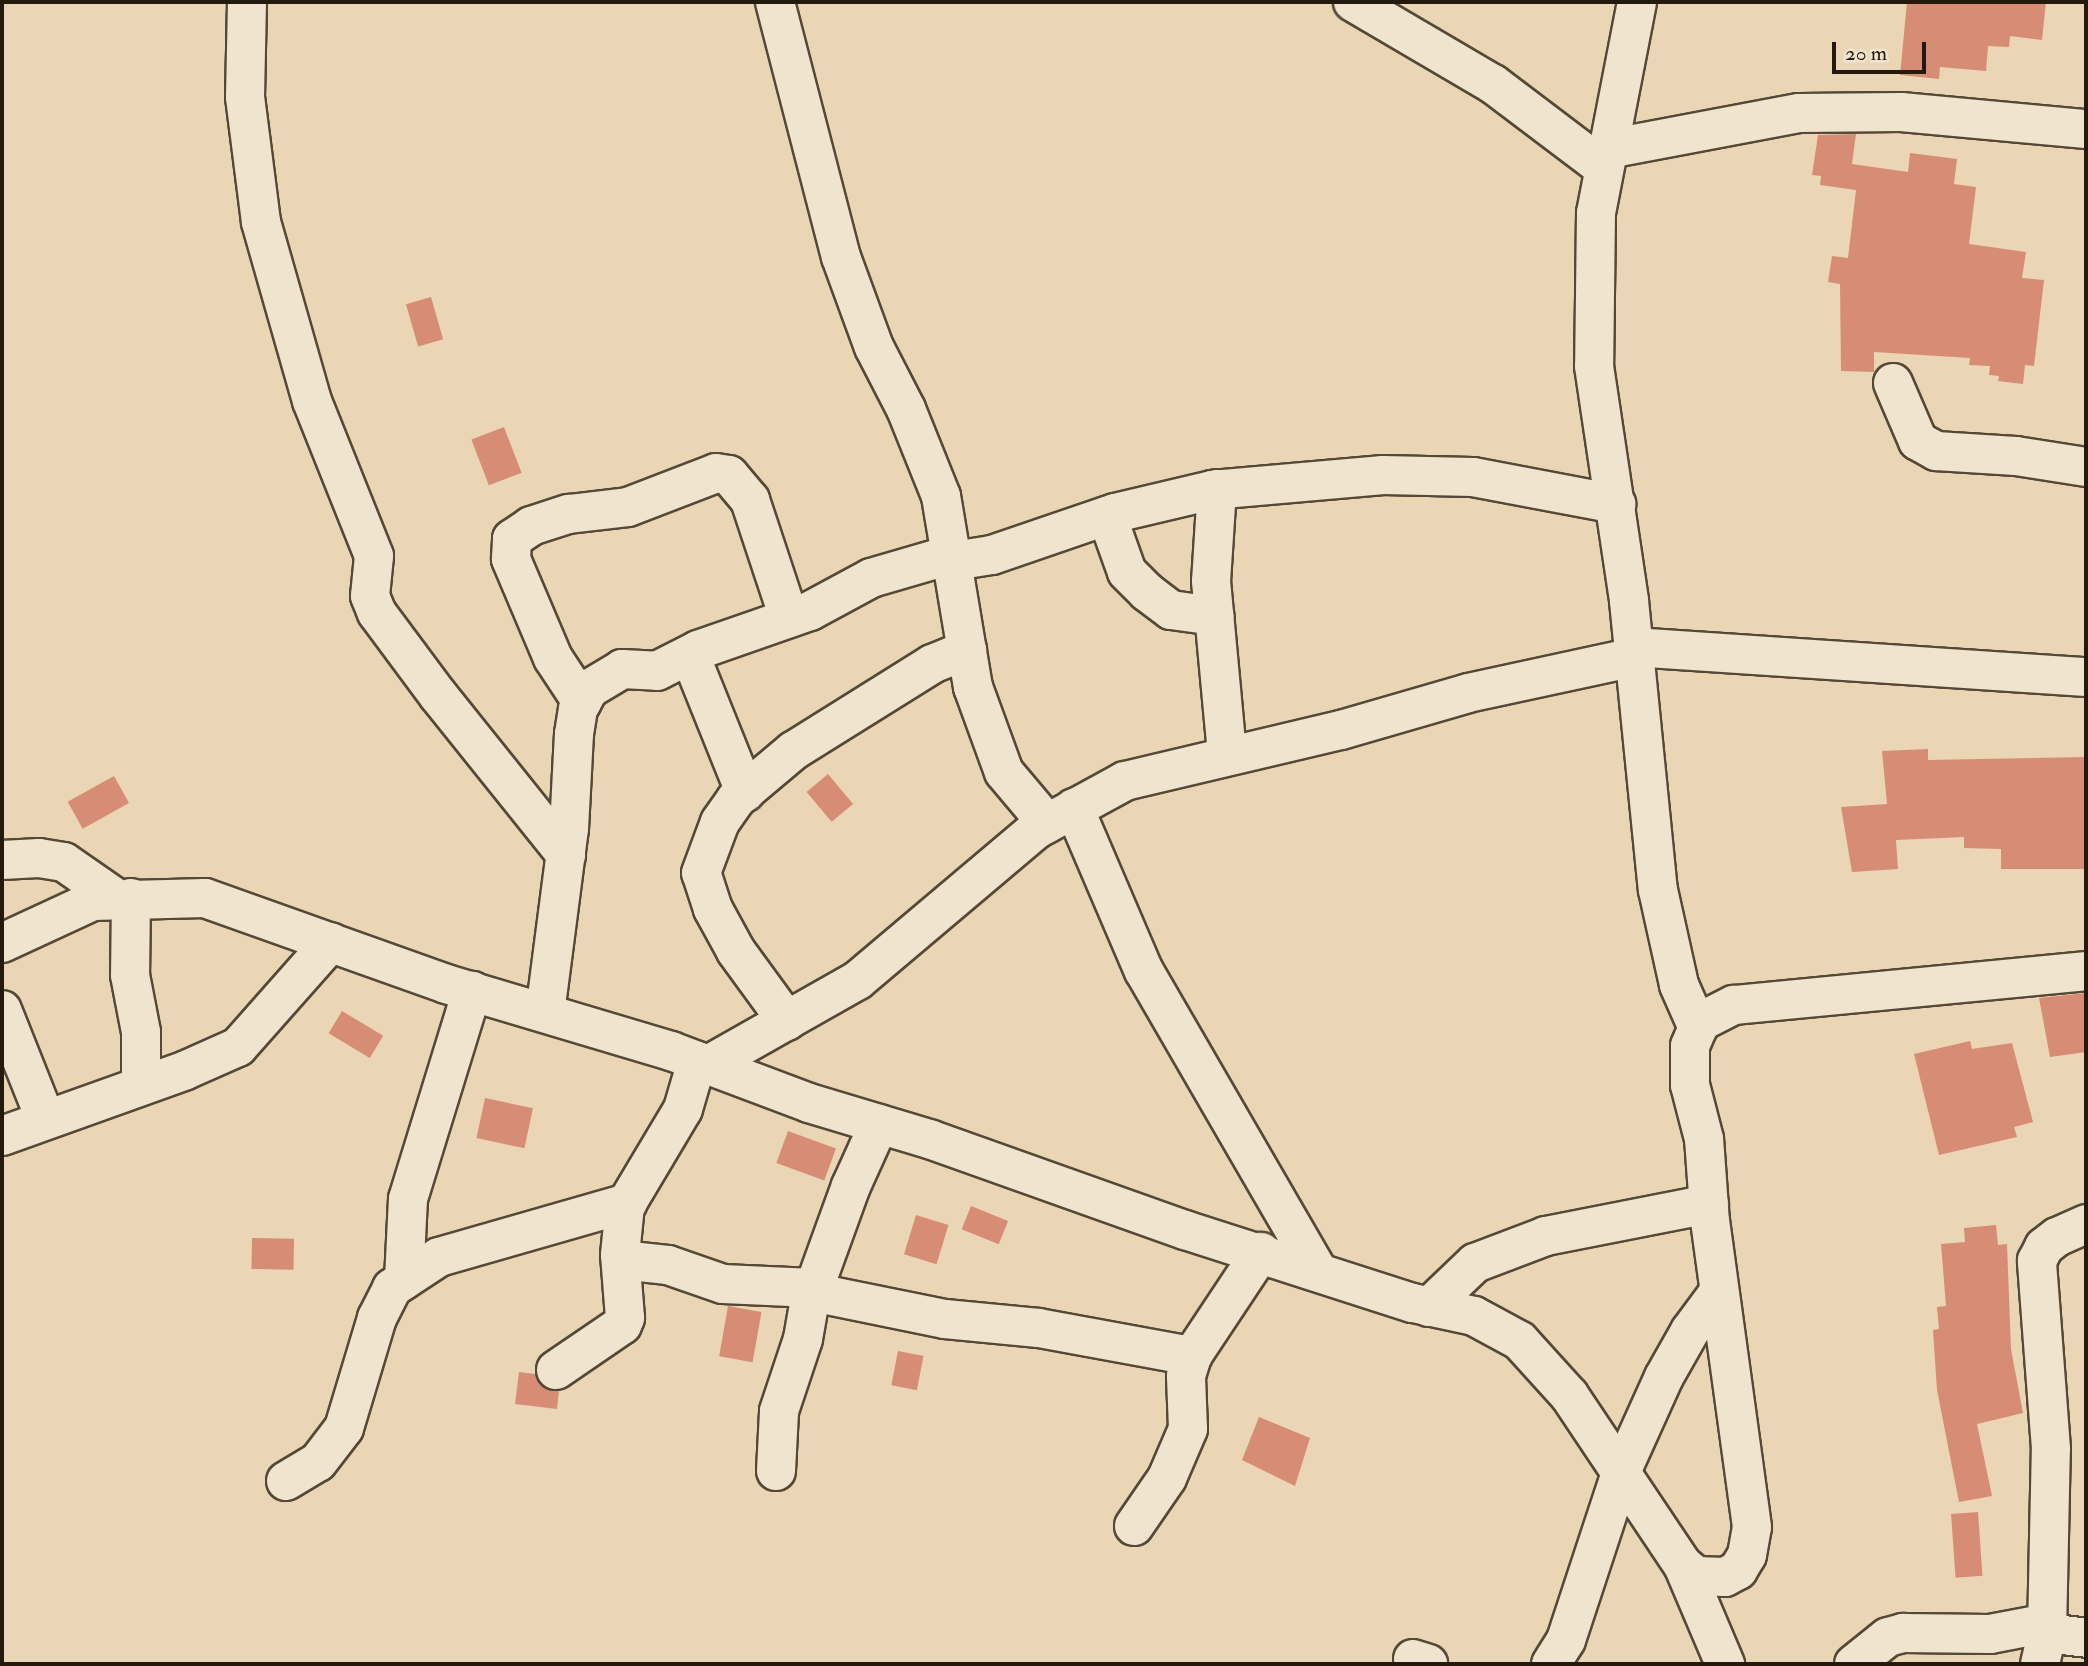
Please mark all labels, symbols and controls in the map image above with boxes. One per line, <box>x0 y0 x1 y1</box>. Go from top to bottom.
scale bar <box>1836 28 1930 72</box>
text: 20 m <box>1845 40 1887 67</box>

